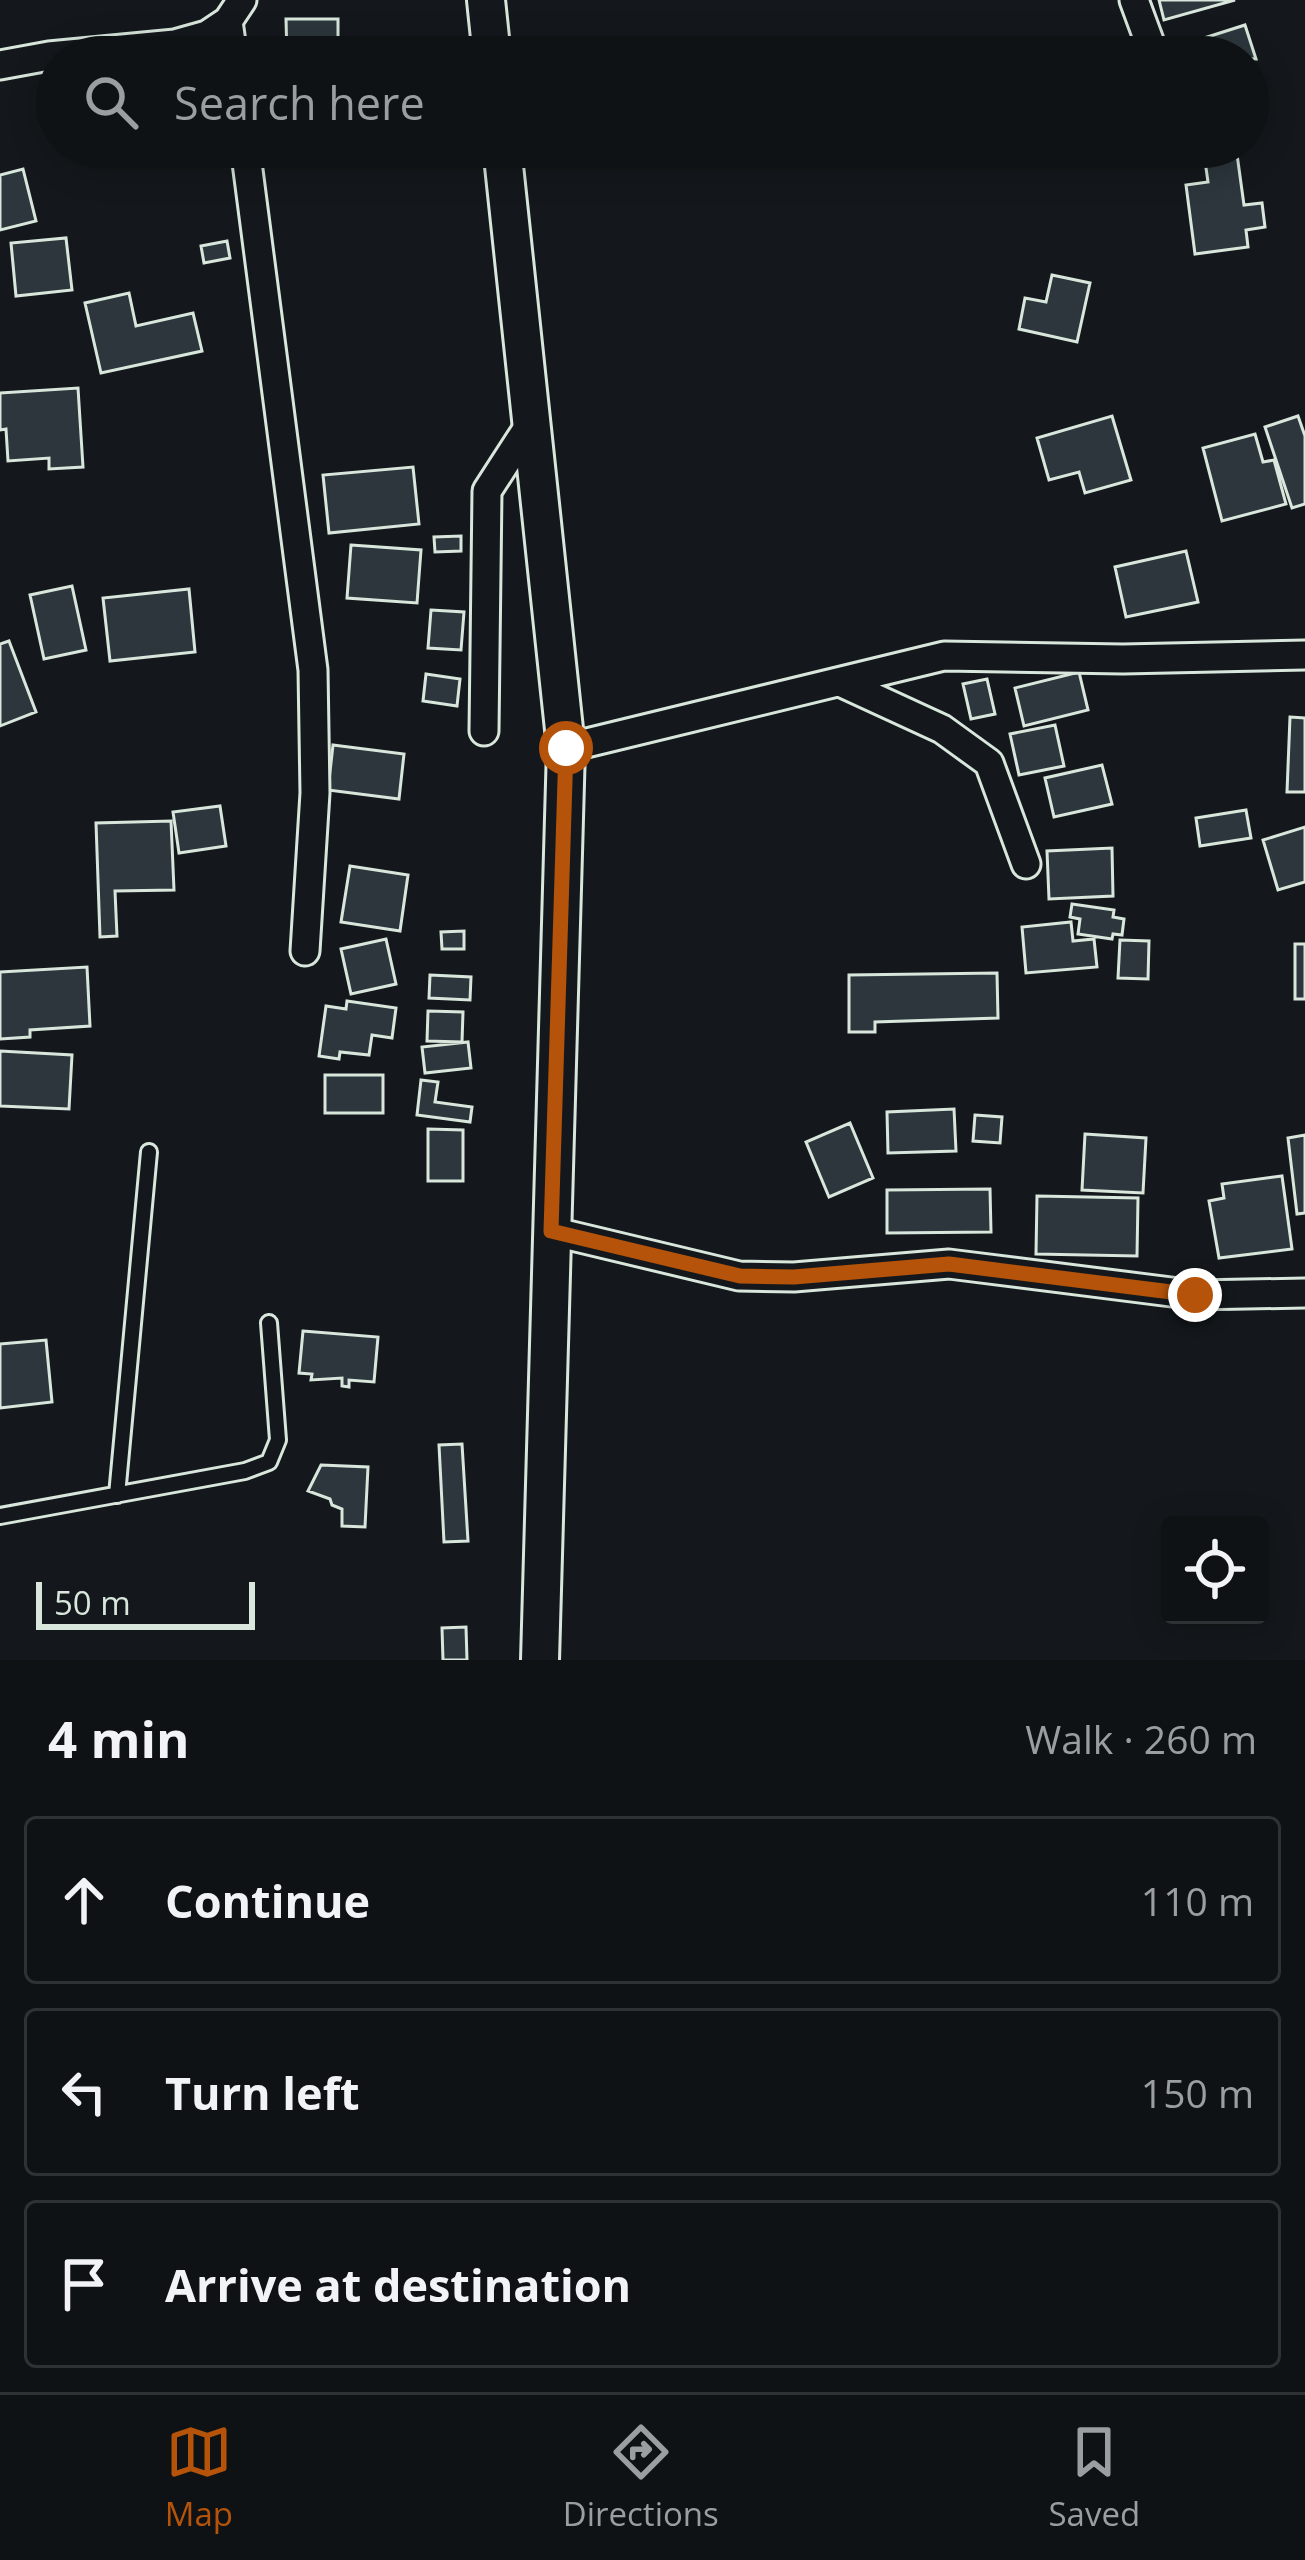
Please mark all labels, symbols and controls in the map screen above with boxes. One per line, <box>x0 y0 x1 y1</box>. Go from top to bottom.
search box <box>36 36 1269 168</box>
icon: search <box>78 69 144 135</box>
text: Search here <box>174 72 425 133</box>
route start <box>539 721 593 775</box>
route end <box>1168 1268 1222 1322</box>
map controls <box>1161 1516 1269 1624</box>
button: locate <box>1161 1516 1269 1624</box>
scale bar <box>36 1576 255 1629</box>
text: 50 m <box>54 1580 131 1625</box>
text: 4 min <box>48 1703 190 1773</box>
text: Walk · 260 m <box>1025 1712 1257 1765</box>
icon: ahead <box>51 1867 117 1933</box>
text: Continue <box>165 1870 370 1931</box>
text: 110 m <box>1141 1874 1254 1927</box>
icon: left <box>51 2059 117 2125</box>
text: Turn left <box>165 2062 360 2123</box>
text: 150 m <box>1141 2066 1254 2119</box>
icon: arrive <box>51 2251 117 2317</box>
text: Arrive at destination <box>165 2254 631 2315</box>
tab: Map <box>165 2419 233 2536</box>
tab: Directions <box>563 2419 719 2536</box>
tab: Saved <box>1048 2419 1140 2536</box>

